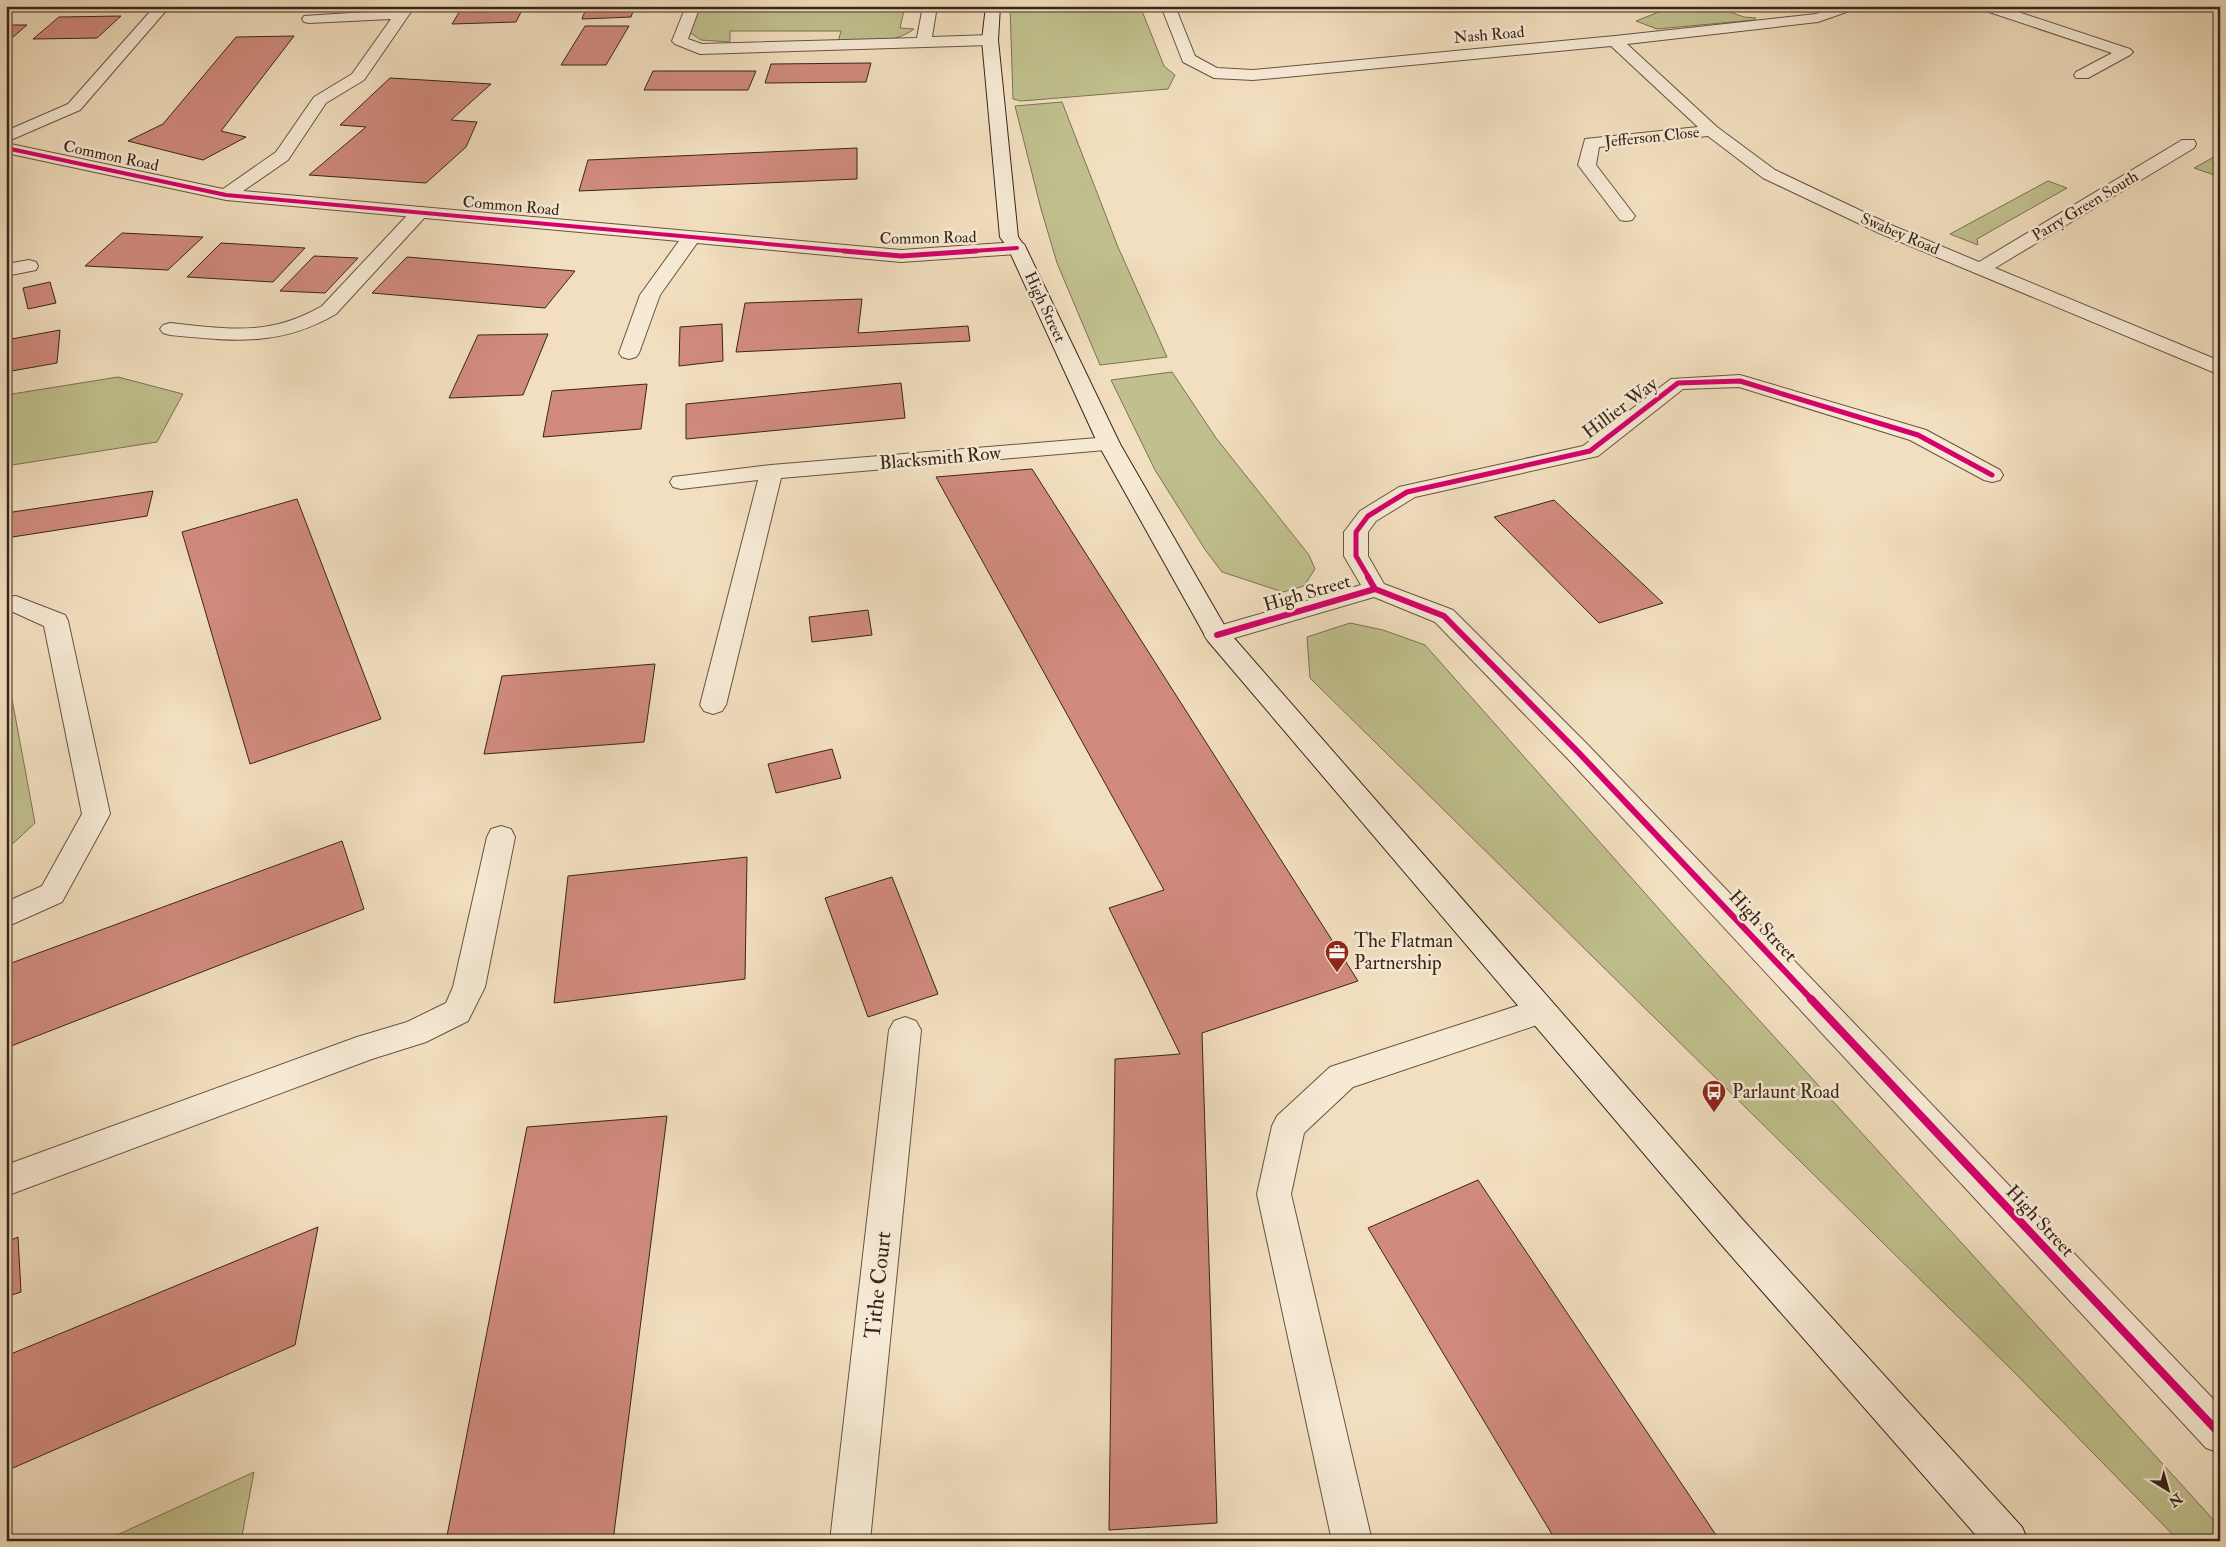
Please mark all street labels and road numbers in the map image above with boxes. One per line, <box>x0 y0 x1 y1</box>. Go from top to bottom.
street label: Nash Road <box>1453 22 1525 48</box>
street label: Jefferson Close <box>1603 122 1701 153</box>
street label: Common Road <box>62 136 161 176</box>
street label: Parry Green South <box>2028 166 2142 246</box>
street label: Common Road <box>462 192 560 220</box>
street label: Swabey Road <box>1858 208 1942 260</box>
street label: Common Road <box>879 227 977 249</box>
street label: High Street <box>1020 269 1070 345</box>
street label: Hillier Way <box>1578 372 1663 444</box>
street label: Blacksmith Row <box>878 441 1002 475</box>
street label: High Street <box>1261 569 1353 617</box>
street label: High Street <box>1724 885 1802 967</box>
street label: High Street <box>2001 1180 2079 1262</box>
street label: Tithe Court <box>858 1230 898 1340</box>

